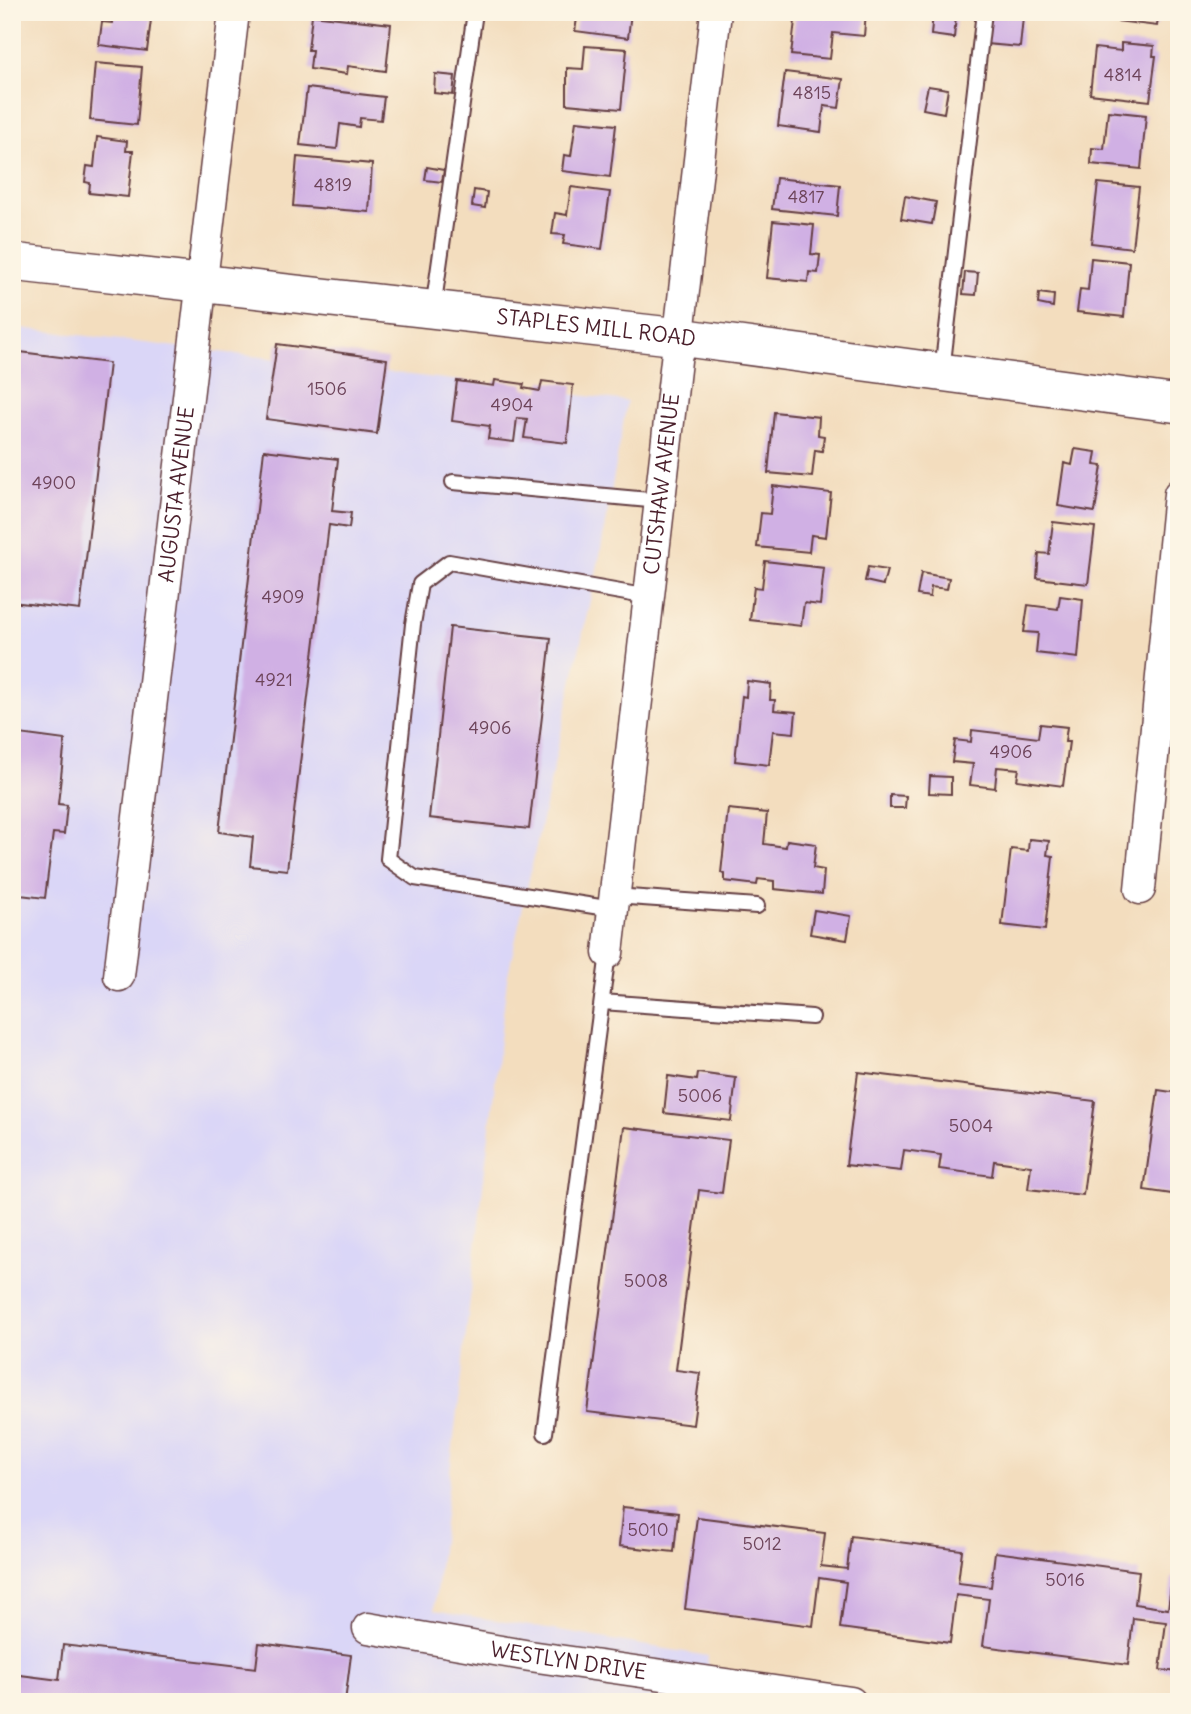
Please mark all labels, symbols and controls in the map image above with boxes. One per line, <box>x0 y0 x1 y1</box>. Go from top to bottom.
house number: 4814 <box>1104 63 1142 86</box>
house number: 4815 <box>793 81 831 104</box>
house number: 4819 <box>314 173 352 196</box>
house number: 4817 <box>788 185 825 208</box>
street label: STAPLES MILL ROAD <box>495 303 698 352</box>
house number: 1506 <box>307 377 347 400</box>
street label: CUTSHAW AVENUE <box>638 392 685 576</box>
house number: 4904 <box>490 393 534 416</box>
street label: AUGUSTA AVENUE <box>152 405 200 584</box>
house number: 4900 <box>32 471 76 494</box>
house number: 4909 <box>262 585 304 608</box>
house number: 4921 <box>255 668 293 691</box>
house number: 4906 <box>469 716 511 739</box>
house number: 4906 <box>990 740 1032 763</box>
house number: 5006 <box>678 1084 722 1107</box>
house number: 5004 <box>949 1114 993 1137</box>
house number: 5008 <box>624 1269 668 1292</box>
house number: 5010 <box>627 1518 669 1541</box>
house number: 5012 <box>742 1532 782 1555</box>
house number: 5016 <box>1045 1568 1085 1591</box>
street label: WESTLYN DRIVE <box>488 1635 648 1686</box>

